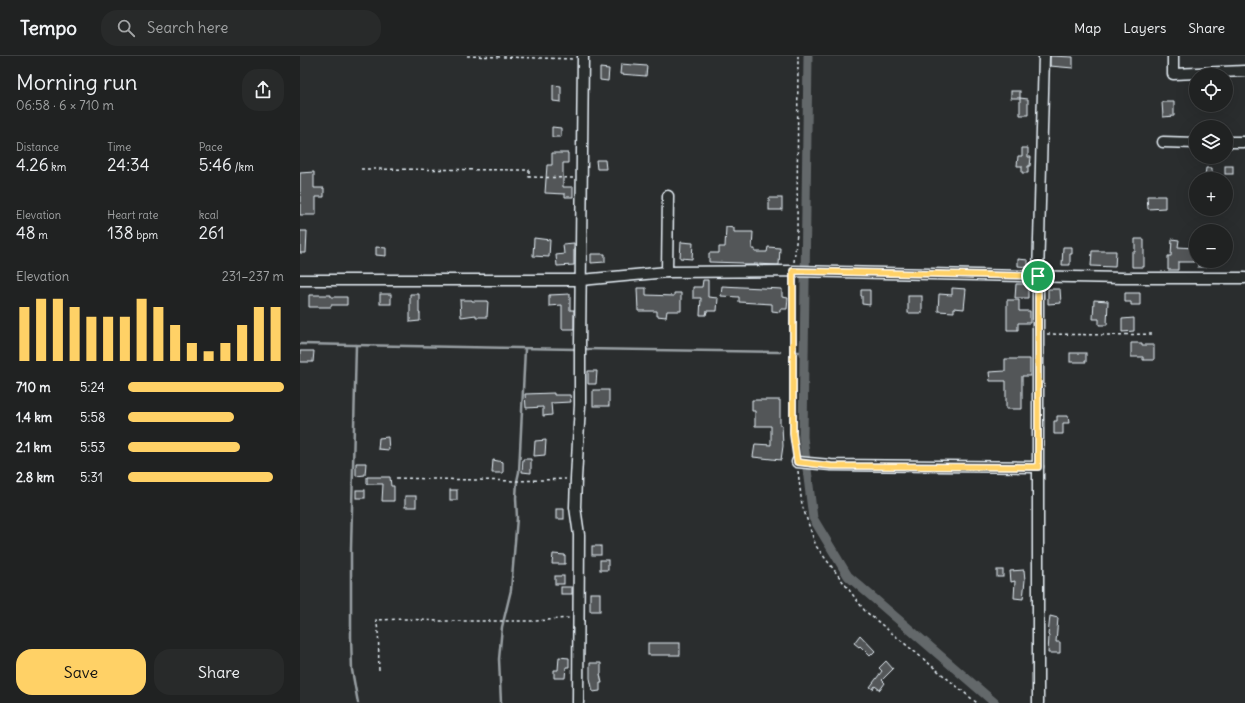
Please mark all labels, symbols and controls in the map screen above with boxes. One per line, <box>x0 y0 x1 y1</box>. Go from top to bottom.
search box <box>101 10 381 46</box>
text: Tempo <box>20 16 77 40</box>
icon: search <box>115 17 137 39</box>
text: Search here <box>147 18 228 37</box>
text: Map <box>1074 19 1101 37</box>
text: Layers <box>1123 19 1166 37</box>
text: Share <box>1188 19 1225 37</box>
text: Morning run <box>16 68 138 96</box>
map controls <box>1189 68 1233 268</box>
button: locate <box>1189 68 1233 112</box>
button: share <box>242 69 284 111</box>
text: 06:58 · 6 × 710 m <box>16 97 114 114</box>
button: layers <box>1189 120 1233 164</box>
text: Distance <box>16 140 59 154</box>
text: Time <box>107 140 131 154</box>
text: Pace <box>199 140 223 154</box>
text: 4.26 <box>16 154 48 176</box>
text: 24:34 <box>107 154 150 176</box>
text: 5:46 <box>199 154 232 176</box>
text: km <box>48 160 66 174</box>
text: /km <box>232 160 254 174</box>
button: + <box>1189 172 1233 216</box>
text: Elevation <box>16 208 61 222</box>
text: Heart rate <box>107 208 158 222</box>
text: kcal <box>199 208 218 222</box>
text: 48 <box>16 222 36 244</box>
text: 138 <box>107 222 134 244</box>
text: 261 <box>199 222 225 244</box>
button: − <box>1189 224 1233 268</box>
text: m <box>36 228 48 242</box>
text: bpm <box>134 228 158 242</box>
pin <box>1021 259 1055 293</box>
icon: arrive <box>1027 265 1049 287</box>
text: Elevation <box>16 268 69 285</box>
text: 231–237 m <box>222 268 284 285</box>
text: 710 m <box>16 379 51 396</box>
text: 5:24 <box>80 379 105 396</box>
text: 1.4 km <box>16 409 52 426</box>
text: 5:58 <box>80 409 105 426</box>
text: 2.1 km <box>16 439 52 456</box>
text: 5:53 <box>80 439 105 456</box>
text: 2.8 km <box>16 469 54 486</box>
text: 5:31 <box>80 469 103 486</box>
button: Save <box>16 649 146 695</box>
button: Share <box>154 649 284 695</box>

